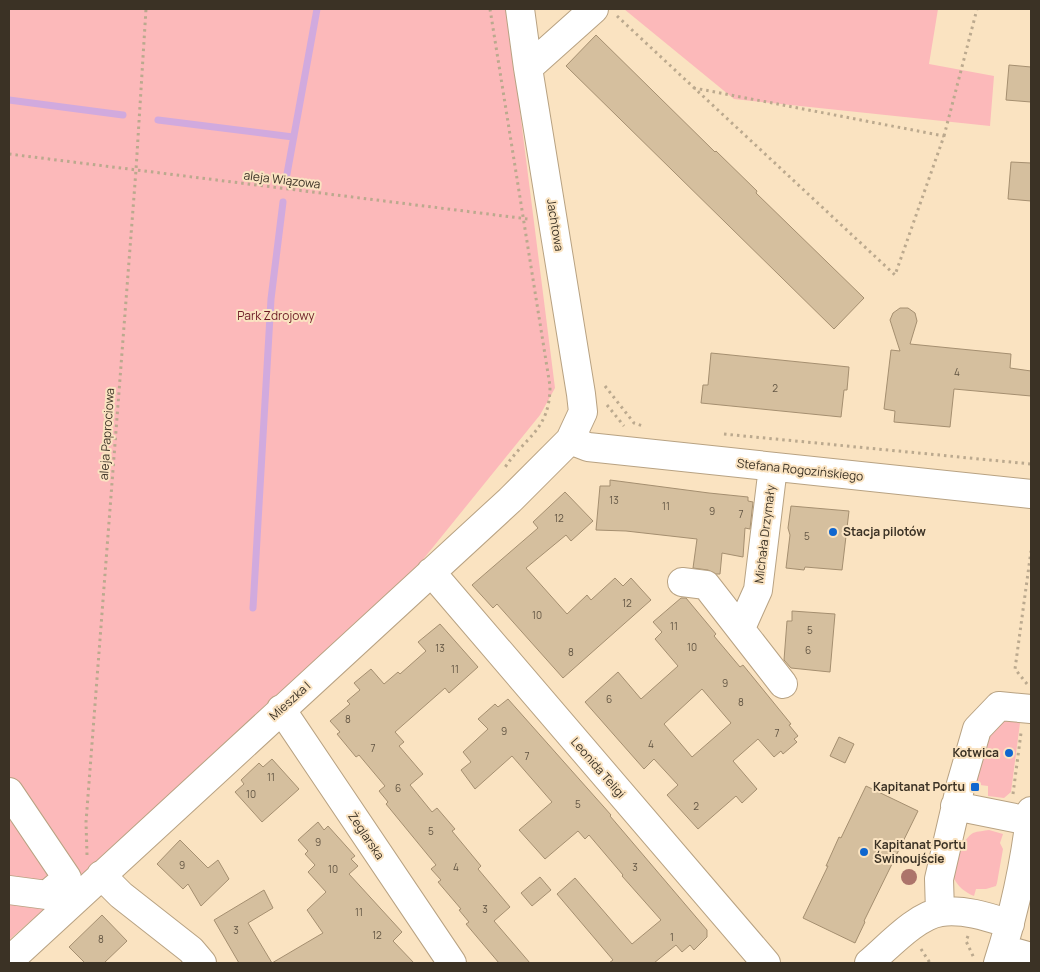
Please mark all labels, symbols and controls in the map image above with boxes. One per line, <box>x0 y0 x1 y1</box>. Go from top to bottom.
street label: aleja Wiązowa <box>243 166 321 193</box>
street label: Jachtowa <box>543 197 568 252</box>
park label: Park Zdrojowy <box>237 307 315 324</box>
house number: 4 <box>954 365 960 379</box>
house number: 2 <box>772 381 778 395</box>
street label: aleja Paprociowa <box>95 387 118 481</box>
street label: Stefana Rogozińskiego <box>736 454 864 485</box>
street label: Michała Drzymały <box>750 483 779 584</box>
house number: 13 <box>609 493 619 507</box>
house number: 11 <box>662 499 670 513</box>
house number: 9 <box>709 504 715 518</box>
house number: 7 <box>738 507 744 521</box>
house number: 12 <box>554 511 564 525</box>
place label: Stacja pilotów <box>843 523 926 540</box>
marker: Stacja pilotów <box>827 526 839 538</box>
house number: 5 <box>804 529 810 543</box>
house number: 12 <box>622 596 632 610</box>
house number: 10 <box>532 608 542 622</box>
house number: 11 <box>670 619 678 633</box>
house number: 5 <box>807 623 813 637</box>
house number: 10 <box>687 640 697 654</box>
house number: 13 <box>435 641 445 655</box>
house number: 6 <box>805 643 811 657</box>
house number: 8 <box>568 645 574 659</box>
house number: 11 <box>451 662 459 676</box>
house number: 9 <box>722 676 728 690</box>
street label: Mieszka I <box>265 677 314 724</box>
house number: 6 <box>606 692 612 706</box>
house number: 8 <box>738 695 744 709</box>
house number: 8 <box>345 712 351 726</box>
house number: 9 <box>501 724 507 738</box>
house number: 7 <box>774 726 780 740</box>
street label: Leonida Teligi <box>567 734 629 802</box>
house number: 4 <box>648 737 654 751</box>
house number: 7 <box>370 741 376 755</box>
place label: Kotwica <box>952 744 999 761</box>
marker: Kotwica <box>1003 747 1015 759</box>
house number: 7 <box>524 749 530 763</box>
house number: 11 <box>267 770 275 784</box>
place label: Kapitanat Portu <box>873 778 965 795</box>
house number: 6 <box>395 781 401 795</box>
marker: Kapitanat Portu <box>969 781 981 793</box>
house number: 10 <box>246 787 256 801</box>
house number: 5 <box>575 797 581 811</box>
house number: 2 <box>693 799 699 813</box>
street label: Żeglarska <box>344 809 389 863</box>
house number: 5 <box>428 824 434 838</box>
house number: 9 <box>315 835 321 849</box>
place label: Kapitanat Portu Świnoujście <box>874 836 966 867</box>
marker: Kapitanat Portu Świnoujście <box>858 846 870 858</box>
house number: 9 <box>179 858 185 872</box>
house number: 4 <box>453 860 459 874</box>
house number: 3 <box>632 860 638 874</box>
house number: 10 <box>328 862 338 876</box>
house number: 3 <box>482 902 488 916</box>
house number: 11 <box>355 905 363 919</box>
house number: 3 <box>233 923 239 937</box>
house number: 12 <box>372 928 382 942</box>
house number: 1 <box>670 930 674 944</box>
house number: 8 <box>98 932 104 946</box>

